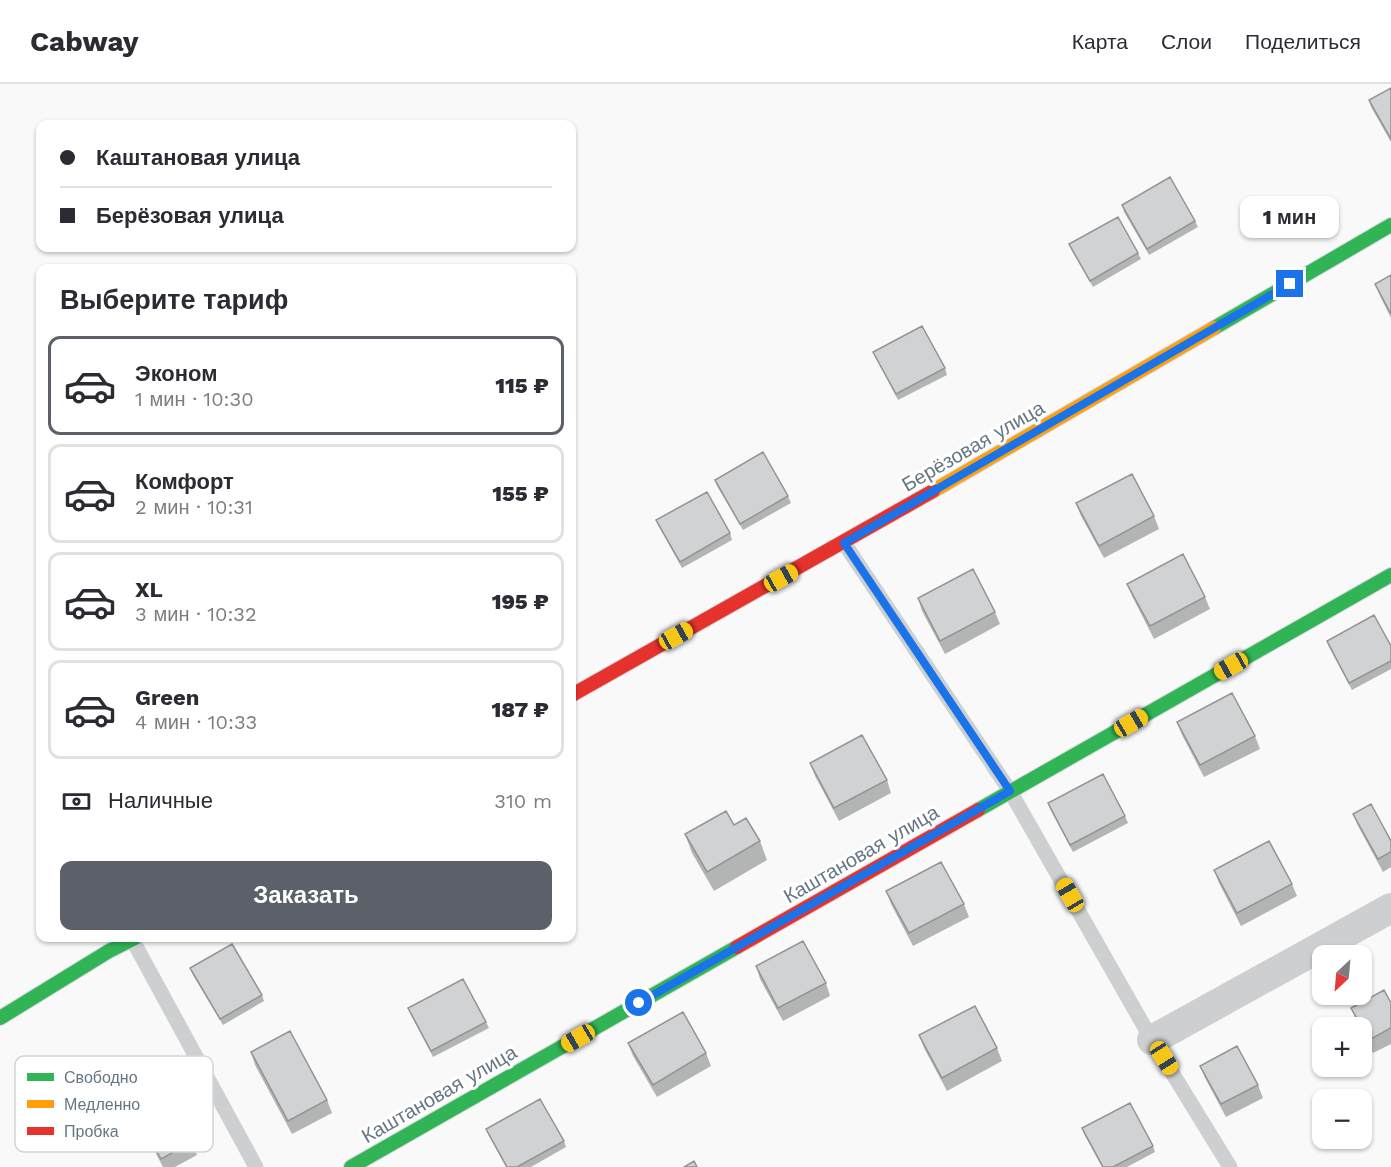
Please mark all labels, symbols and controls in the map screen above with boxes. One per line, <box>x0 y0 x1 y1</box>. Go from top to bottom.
text: Cabway <box>30 25 139 58</box>
text: Карта <box>1072 29 1128 54</box>
text: Слои <box>1161 29 1212 54</box>
text: Поделиться <box>1245 29 1361 54</box>
text: Каштановая улица <box>96 145 300 170</box>
callout: 1 мин <box>1240 197 1340 239</box>
text: Берёзовая улица <box>96 203 284 228</box>
text: 1 мин <box>1263 205 1316 229</box>
route end <box>1276 270 1303 297</box>
text: Выберите тариф <box>60 284 288 316</box>
icon: car <box>63 359 117 413</box>
text: Эконом <box>135 361 218 386</box>
text: 115 ₽ <box>495 373 549 398</box>
text: 1 мин · 10:30 <box>135 387 254 411</box>
street label: Берёзовая улица <box>897 395 1049 497</box>
icon: car <box>63 467 117 521</box>
text: Комфорт <box>135 469 234 494</box>
text: 155 ₽ <box>492 481 549 506</box>
text: 2 мин · 10:31 <box>135 495 253 519</box>
car <box>761 561 801 595</box>
icon: car <box>63 575 117 629</box>
text: XL <box>135 577 163 602</box>
text: 195 ₽ <box>492 589 549 614</box>
text: 3 мин · 10:32 <box>135 602 257 626</box>
car <box>656 619 696 653</box>
car <box>1211 649 1251 683</box>
icon: car <box>63 683 117 737</box>
text: Green <box>135 685 199 710</box>
text: 187 ₽ <box>491 697 549 722</box>
car <box>1111 706 1151 740</box>
text: 4 мин · 10:33 <box>135 710 257 734</box>
icon: cash <box>60 785 93 818</box>
text: Наличные <box>108 788 213 813</box>
text: 310 m <box>494 789 552 813</box>
street label: Каштановая улица <box>779 799 944 908</box>
button: Заказать <box>60 861 552 930</box>
car <box>1053 875 1087 915</box>
north arrow <box>1312 945 1372 1005</box>
map controls <box>1312 945 1372 1149</box>
route start <box>625 989 652 1016</box>
button: + <box>1312 1017 1372 1077</box>
car <box>558 1021 598 1055</box>
car <box>1147 1038 1181 1078</box>
street label: Каштановая улица <box>357 1039 522 1148</box>
legend <box>15 1056 213 1152</box>
text: Свободно <box>64 1068 138 1087</box>
button: − <box>1312 1089 1372 1149</box>
text: Медленно <box>64 1095 140 1114</box>
text: Пробка <box>64 1122 119 1141</box>

